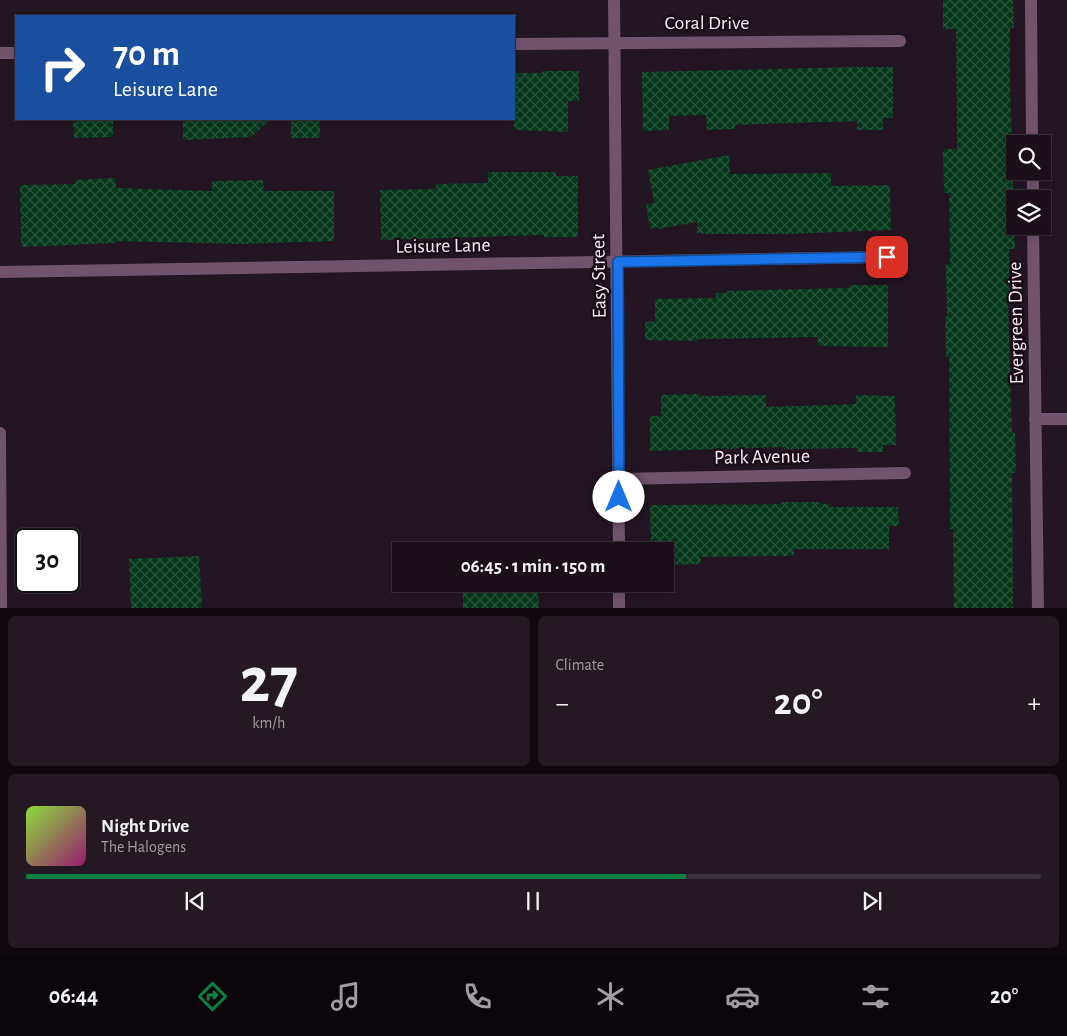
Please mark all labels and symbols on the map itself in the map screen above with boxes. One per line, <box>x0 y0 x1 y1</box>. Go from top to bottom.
street label: Coral Drive <box>665 13 749 33</box>
street label: Easy Street <box>588 233 610 319</box>
street label: Leisure Lane <box>395 235 491 257</box>
pin <box>866 236 908 278</box>
street label: Evergreen Drive <box>1005 261 1027 385</box>
street label: Park Avenue <box>714 446 810 468</box>
position arrow <box>592 470 644 522</box>
speed limit sign: 30 <box>15 528 80 593</box>

